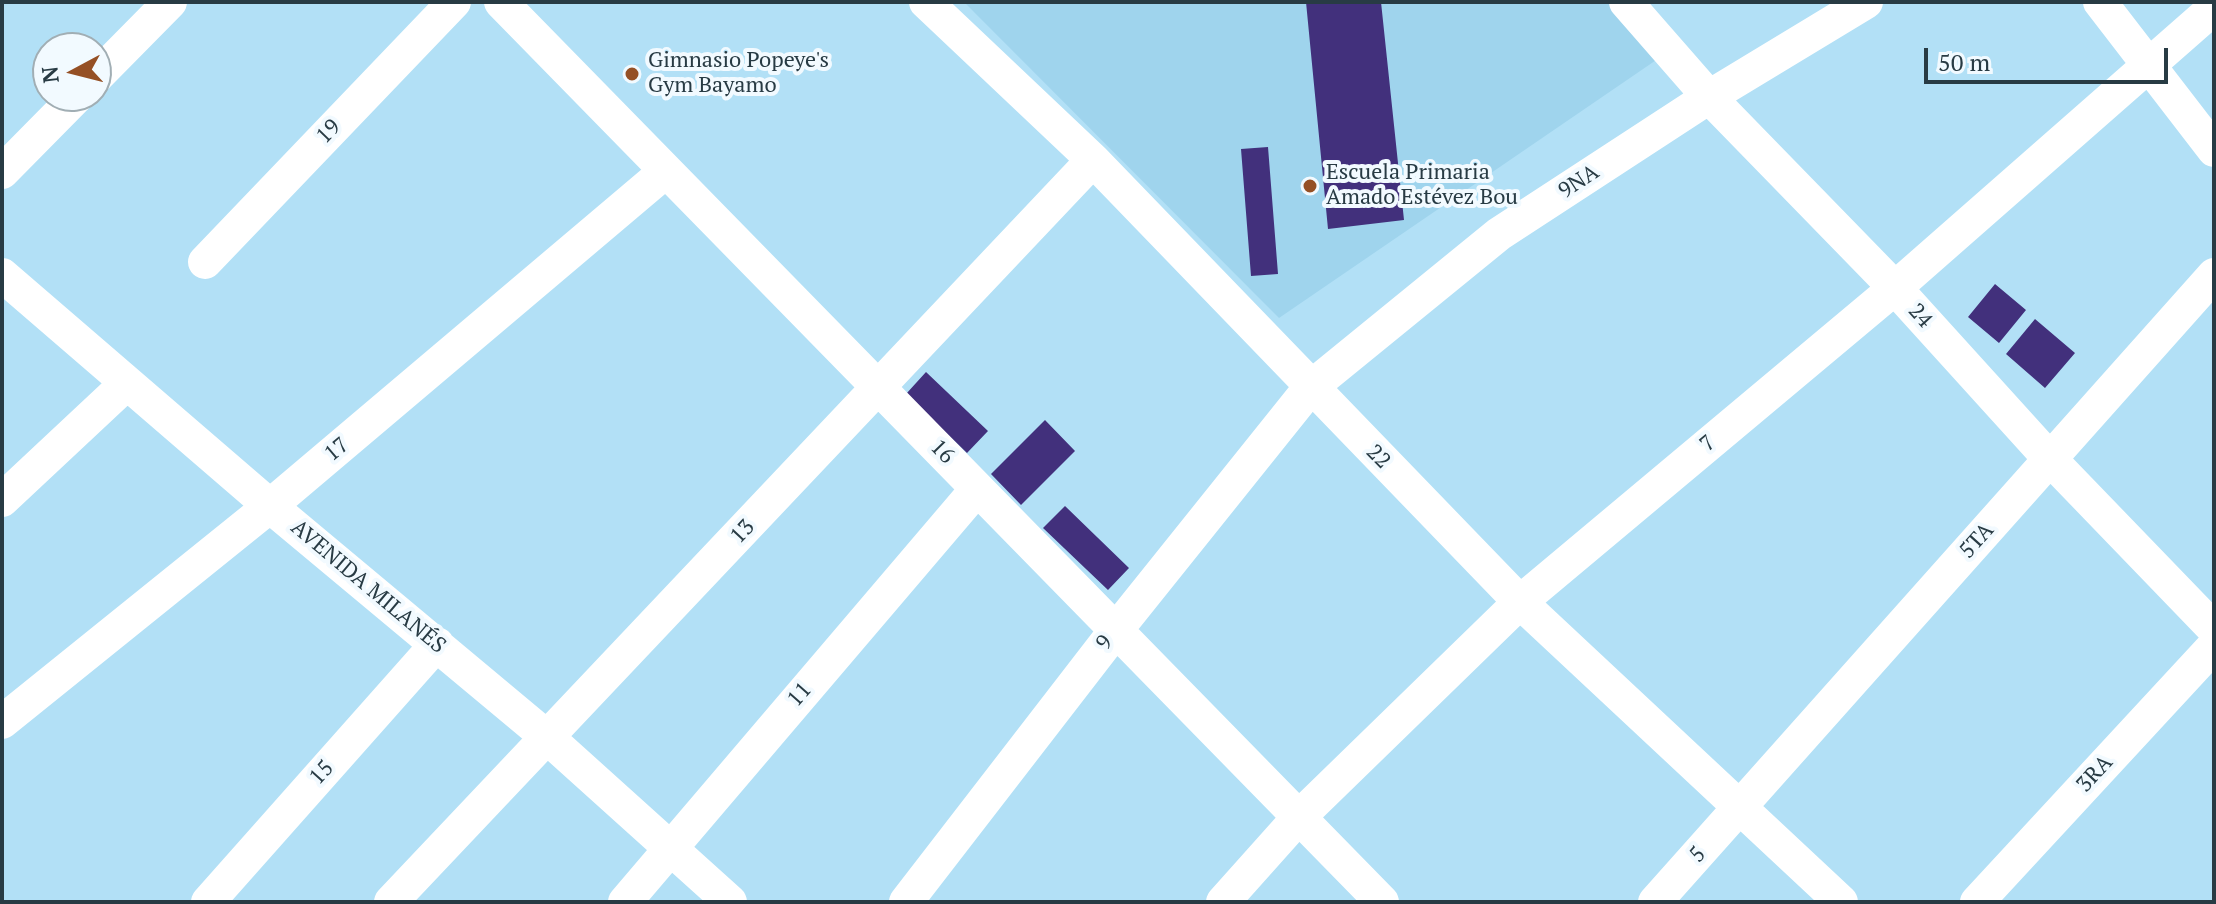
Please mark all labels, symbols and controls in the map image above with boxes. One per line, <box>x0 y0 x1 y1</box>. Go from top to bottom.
north arrow <box>32 32 112 112</box>
scale bar <box>1928 32 2172 82</box>
text: 50 m <box>1938 46 1990 78</box>
place label: Gimnasio Popeye's Gym Bayamo <box>648 48 829 100</box>
text: N <box>34 65 65 85</box>
marker: Gimnasio Popeye's Gym Bayamo <box>623 65 641 83</box>
street label: 19 <box>311 114 347 150</box>
street label: 9NA <box>1554 159 1604 205</box>
place label: Escuela Primaria Amado Estévez Bou <box>1326 160 1518 212</box>
marker: Escuela Primaria Amado Estévez Bou <box>1301 177 1319 195</box>
street label: 24 <box>1902 298 1938 334</box>
street label: 7 <box>1695 430 1721 458</box>
street label: 17 <box>320 432 354 468</box>
street label: 16 <box>924 434 960 470</box>
street label: 22 <box>1360 439 1396 475</box>
street label: 13 <box>725 514 761 550</box>
street label: AVENIDA MILANÉS <box>285 515 451 659</box>
street label: 5TA <box>1954 518 2000 564</box>
street label: 9 <box>1091 630 1119 656</box>
street label: 11 <box>782 677 818 713</box>
street label: 3RA <box>2071 750 2119 798</box>
street label: 15 <box>304 755 340 791</box>
street label: 5 <box>1684 842 1712 868</box>

